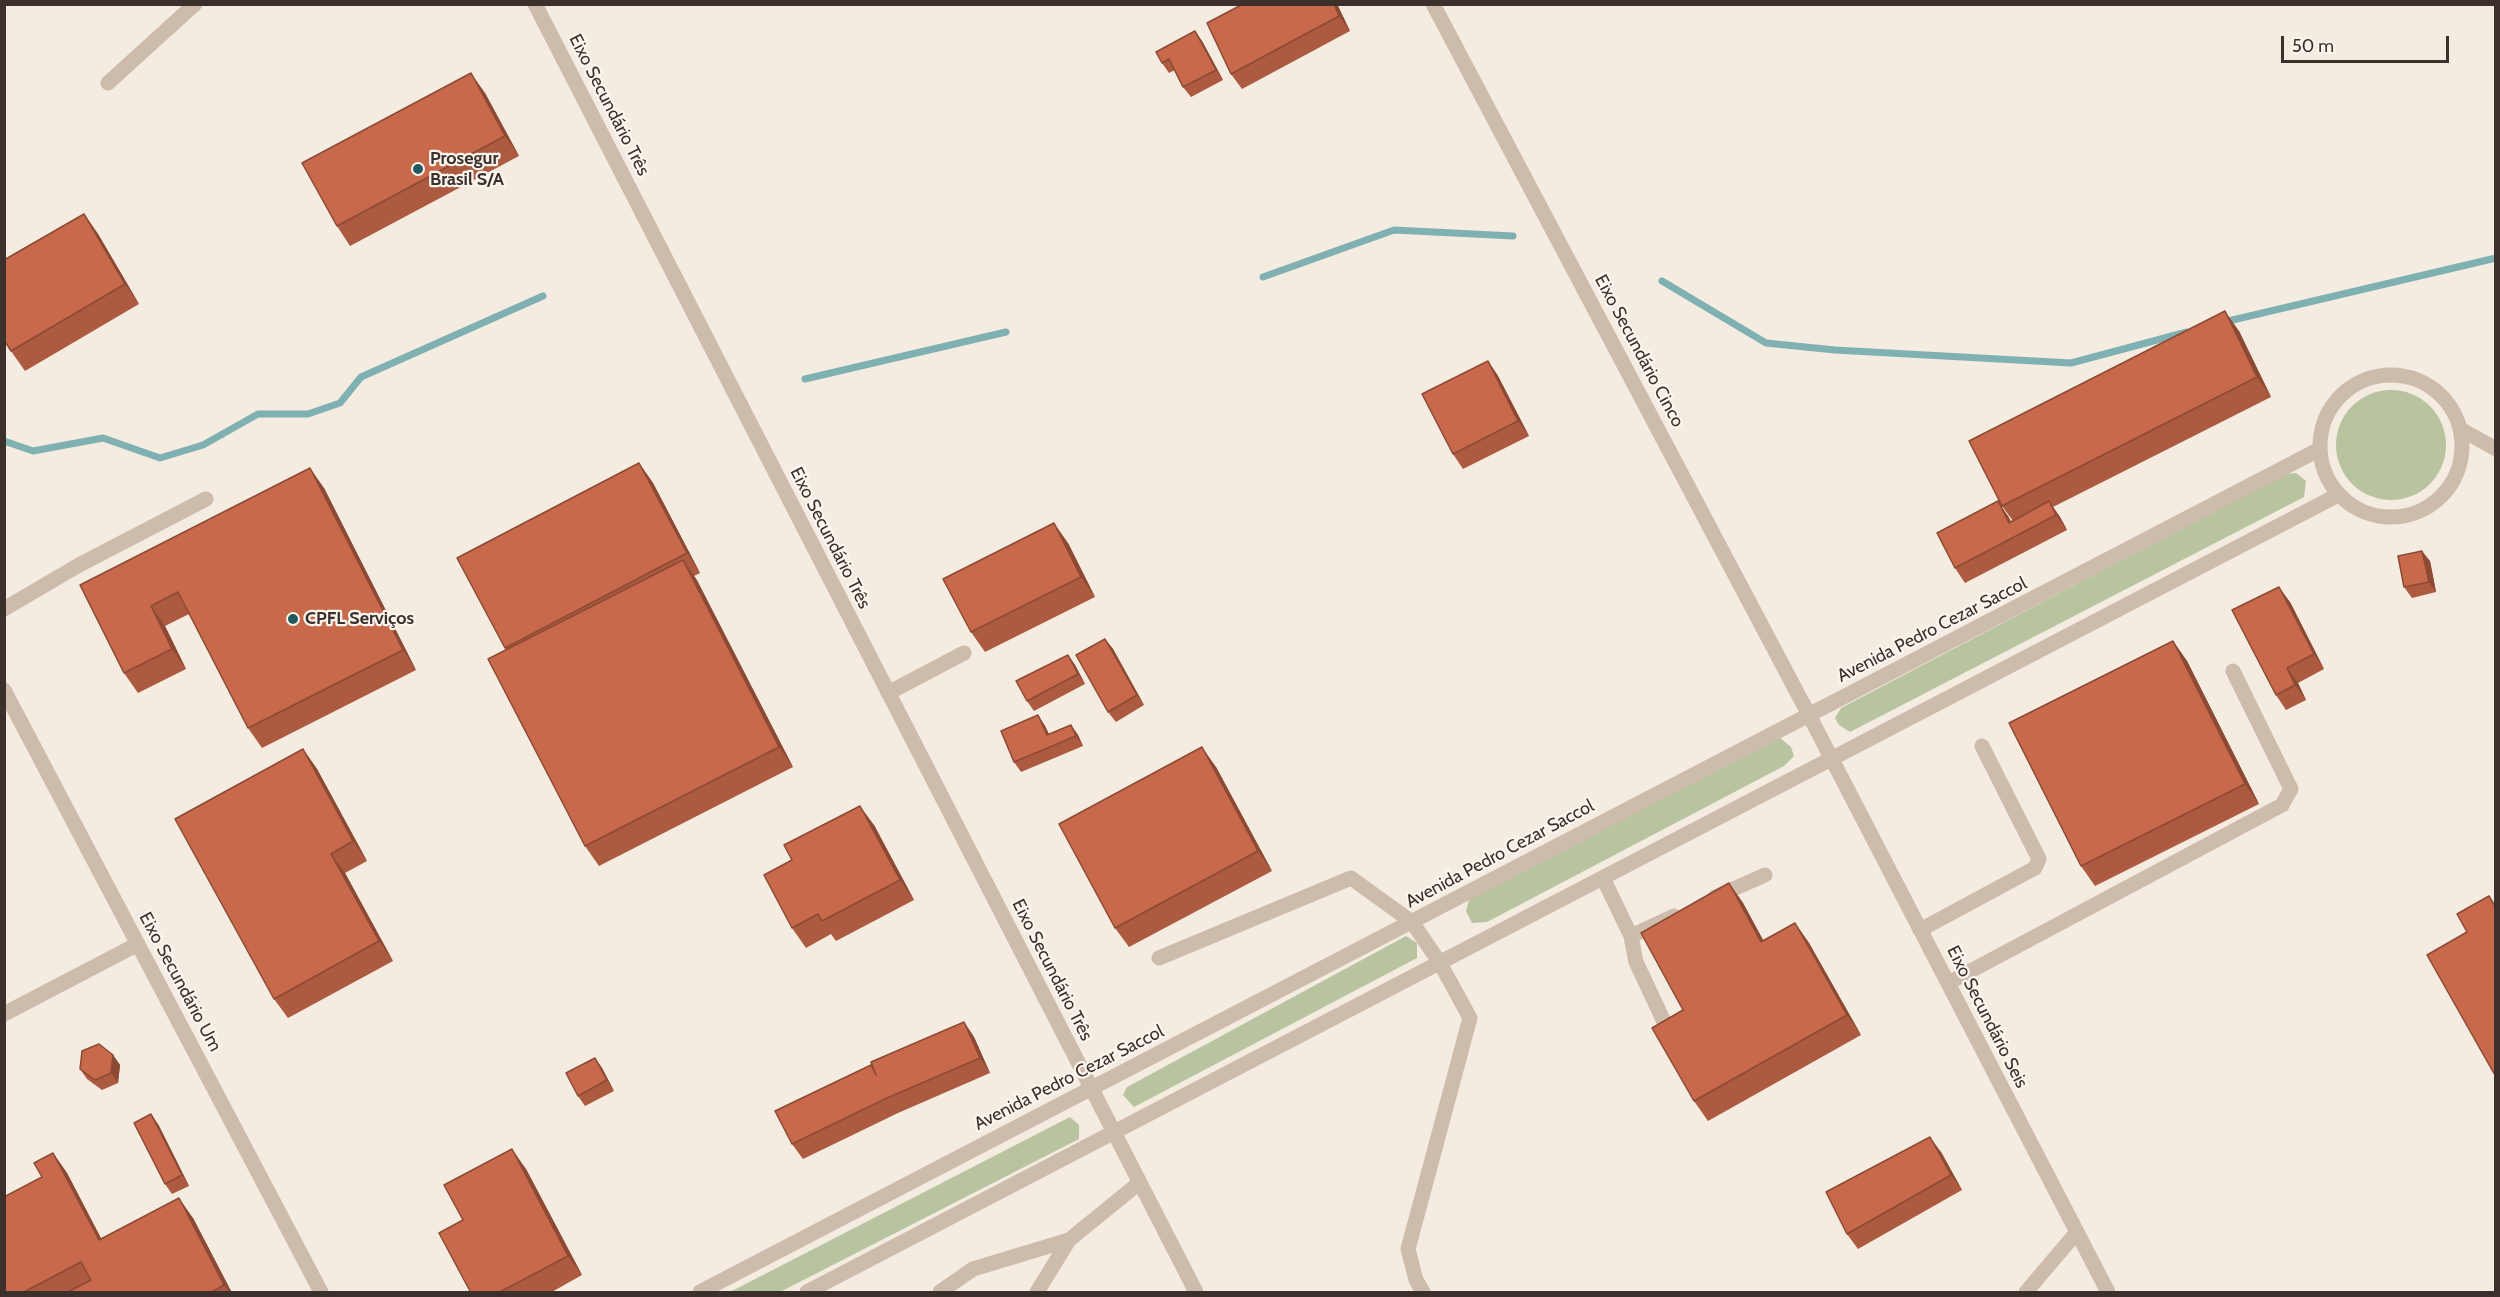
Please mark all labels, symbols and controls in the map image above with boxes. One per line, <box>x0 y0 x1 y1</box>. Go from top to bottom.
scale bar <box>2284 24 2452 62</box>
street label: Eixo Secundário Três <box>564 31 654 179</box>
text: 50 m <box>2292 35 2334 57</box>
place label: Prosegur Brasil S/A <box>430 148 504 190</box>
marker: Prosegur Brasil S/A <box>411 162 425 176</box>
street label: Eixo Secundário Cinco <box>1590 271 1688 431</box>
street label: Eixo Secundário Três <box>785 464 875 612</box>
street label: Avenida Pedro Cezar Saccol <box>1834 573 2030 687</box>
place label: CPFL Serviços <box>305 608 414 630</box>
marker: CPFL Serviços <box>286 612 300 626</box>
street label: Avenida Pedro Cezar Saccol <box>1402 795 1598 913</box>
street label: Eixo Secundário Três <box>1007 896 1097 1044</box>
street label: Eixo Secundário Um <box>134 909 226 1055</box>
street label: Eixo Secundário Seis <box>1942 942 2032 1092</box>
street label: Avenida Pedro Cezar Saccol <box>971 1021 1167 1135</box>

